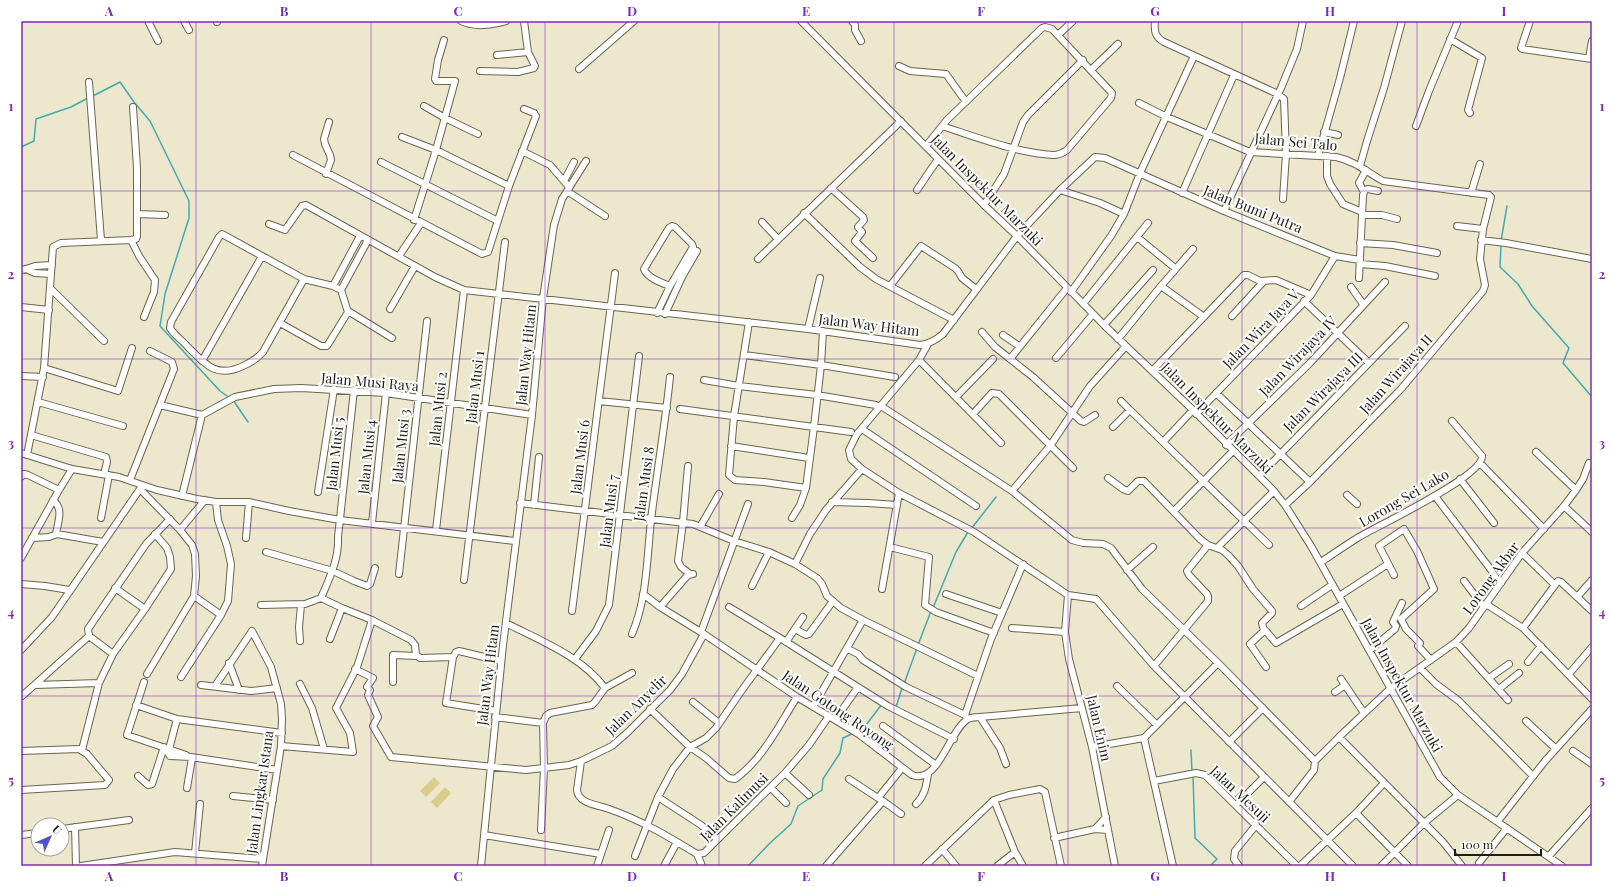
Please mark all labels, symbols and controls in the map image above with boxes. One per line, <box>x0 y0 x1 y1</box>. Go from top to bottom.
text: A <box>104 2 114 19</box>
text: B <box>280 2 289 19</box>
text: C <box>453 2 463 19</box>
text: D <box>627 2 637 19</box>
text: E <box>802 2 810 19</box>
text: F <box>977 2 985 19</box>
text: G <box>1150 2 1160 19</box>
text: H <box>1325 2 1335 19</box>
text: I <box>1502 2 1507 19</box>
text: 1 <box>9 97 14 114</box>
text: 1 <box>1600 97 1605 114</box>
street label: Jalan Sei Talo <box>1253 128 1339 155</box>
street label: Jalan Inspektur Marzuki <box>927 129 1047 250</box>
street label: Jalan Bumi Putra <box>1200 180 1306 237</box>
text: 2 <box>8 265 15 282</box>
text: 2 <box>1599 265 1606 282</box>
street label: Jalan Wira Jaya V <box>1217 285 1303 373</box>
street label: Jalan Way Hitam <box>511 303 540 408</box>
street label: Jalan Way Hitam <box>816 309 921 340</box>
street label: Jalan Wirajaya IV <box>1254 311 1341 401</box>
street label: Jalan Wirajaya II <box>1354 330 1437 418</box>
street label: Jalan Wirajaya III <box>1278 348 1367 436</box>
street label: Jalan Musi 1 <box>460 349 488 425</box>
street label: Jalan Inspektur Marzuki <box>1157 357 1277 478</box>
street label: Jalan Musi Raya <box>319 368 420 395</box>
street label: Jalan Musi 2 <box>424 370 451 448</box>
street label: Jalan Musi 3 <box>387 408 414 485</box>
street label: Jalan Musi 5 <box>321 416 348 493</box>
street label: Jalan Musi 6 <box>565 418 594 496</box>
street label: Jalan Musi 4 <box>353 419 380 496</box>
text: 3 <box>8 434 14 451</box>
text: 3 <box>1599 434 1605 451</box>
street label: Jalan Musi 8 <box>629 445 658 524</box>
street label: Lorong Sei Lako <box>1355 464 1453 531</box>
street label: Jalan Musi 7 <box>594 473 622 550</box>
street label: Lorong Akbar <box>1458 537 1524 618</box>
text: 4 <box>8 603 15 620</box>
text: 4 <box>1599 603 1606 620</box>
street label: Jalan Inspektur Marzuki <box>1357 613 1447 755</box>
street label: Jalan Way Hitam <box>472 623 503 728</box>
street label: Jalan Gotong Royong <box>778 665 898 754</box>
street label: Jalan Anyelir <box>600 670 671 740</box>
street label: Jalan Enim <box>1082 692 1116 763</box>
street label: Jalan Lingkar Istana <box>241 729 278 856</box>
street label: Jalan Mesuji <box>1206 760 1274 826</box>
street label: Jalan Kalimusi <box>695 768 772 846</box>
text: 5 <box>8 771 14 788</box>
text: 5 <box>1599 771 1605 788</box>
north arrow <box>30 817 70 857</box>
text: U <box>49 822 66 838</box>
scale bar <box>1455 831 1541 857</box>
text: 100 m <box>1461 836 1494 852</box>
text: A <box>104 867 114 884</box>
text: B <box>280 867 289 884</box>
text: C <box>453 867 463 884</box>
text: D <box>627 867 637 884</box>
text: E <box>802 867 810 884</box>
text: F <box>977 867 985 884</box>
text: G <box>1150 867 1160 884</box>
text: H <box>1325 867 1335 884</box>
text: I <box>1502 867 1507 884</box>

